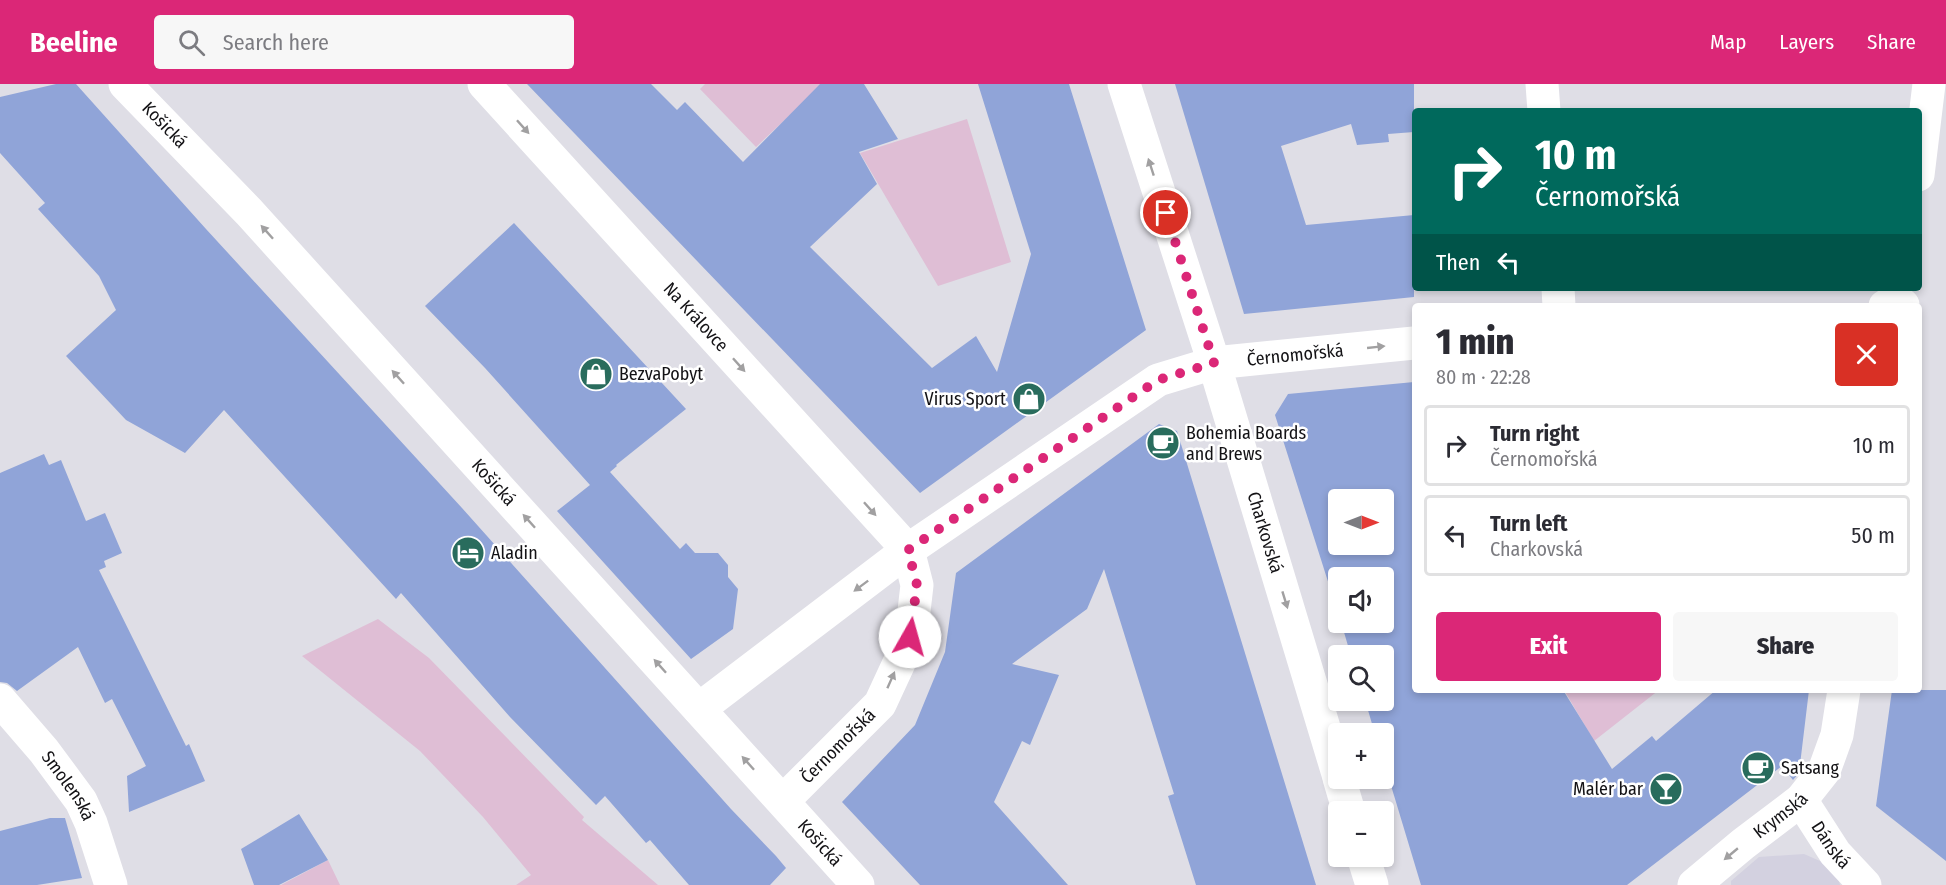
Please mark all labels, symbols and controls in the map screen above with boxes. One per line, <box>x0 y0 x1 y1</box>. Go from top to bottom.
search box <box>154 15 574 69</box>
text: Beeline <box>30 26 118 59</box>
icon: search <box>175 26 208 59</box>
text: Search here <box>223 29 329 56</box>
text: Map <box>1710 29 1746 55</box>
text: Layers <box>1779 29 1834 55</box>
text: Share <box>1867 29 1916 55</box>
street label: Košická <box>137 97 192 153</box>
one-way arrow <box>516 120 530 135</box>
text: 10 m <box>1535 130 1616 180</box>
icon: right <box>1436 132 1514 210</box>
one-way arrow <box>1146 158 1155 176</box>
text: Černomořská <box>1535 181 1680 213</box>
pin <box>1140 187 1191 238</box>
icon: arrive <box>1149 196 1182 229</box>
one-way arrow <box>260 225 274 240</box>
icon: left <box>1492 246 1525 279</box>
text: Then <box>1436 249 1480 276</box>
street label: Na Královce <box>659 278 733 356</box>
text: 1 min <box>1436 320 1514 364</box>
button: close <box>1835 323 1898 386</box>
street label: Černomořská <box>1246 339 1345 371</box>
one-way arrow <box>1367 342 1386 352</box>
shop icon: BezvaPobyt <box>578 356 614 392</box>
one-way arrow <box>732 357 746 372</box>
place label: BezvaPobyt <box>619 363 703 385</box>
text: 80 m · 22:28 <box>1436 365 1531 389</box>
one-way arrow <box>392 370 405 385</box>
shop icon: Virus Sport <box>1011 381 1047 417</box>
place label: Virus Sport <box>925 388 1006 410</box>
text: Turn right <box>1490 420 1579 447</box>
place label: Bohemia Boards and Brews <box>1186 422 1307 465</box>
cafe icon: Bohemia Boards and Brews <box>1145 425 1181 461</box>
icon: right <box>1439 429 1472 462</box>
text: 10 m <box>1853 432 1895 459</box>
text: Černomořská <box>1490 447 1598 471</box>
street label: Košická <box>467 454 521 511</box>
street label: Charkovská <box>1242 489 1288 576</box>
north arrow <box>1328 489 1394 555</box>
map controls <box>1328 489 1394 867</box>
one-way arrow <box>863 501 876 516</box>
text: Turn left <box>1490 510 1568 537</box>
one-way arrow <box>522 514 536 529</box>
icon: left <box>1439 519 1472 552</box>
text: 50 m <box>1851 522 1895 549</box>
hotel icon: Aladin <box>450 535 486 571</box>
text: Charkovská <box>1490 537 1583 561</box>
place label: Aladin <box>491 542 538 564</box>
button: sound <box>1328 567 1394 633</box>
one-way arrow <box>853 579 869 592</box>
one-way arrow <box>1281 591 1290 609</box>
position arrow <box>878 605 942 669</box>
button: Exit <box>1436 612 1661 681</box>
button: Share <box>1673 612 1898 681</box>
button: search <box>1328 645 1394 711</box>
one-way arrow <box>654 659 667 674</box>
one-way arrow <box>886 671 896 689</box>
street label: Černomořská <box>796 704 880 788</box>
button: + <box>1328 723 1394 789</box>
street label: Smolenská <box>37 747 100 824</box>
cafe icon: Satsang <box>1740 750 1776 786</box>
one-way arrow <box>742 756 756 770</box>
place label: Satsang <box>1781 757 1839 779</box>
bar icon: Malér bar <box>1648 771 1684 807</box>
place label: Malér bar <box>1573 778 1644 800</box>
street label: Krymská <box>1749 789 1813 843</box>
button: − <box>1328 801 1394 867</box>
street label: Košická <box>793 815 847 871</box>
street label: Dánská <box>1807 817 1855 874</box>
one-way arrow <box>1723 848 1739 861</box>

